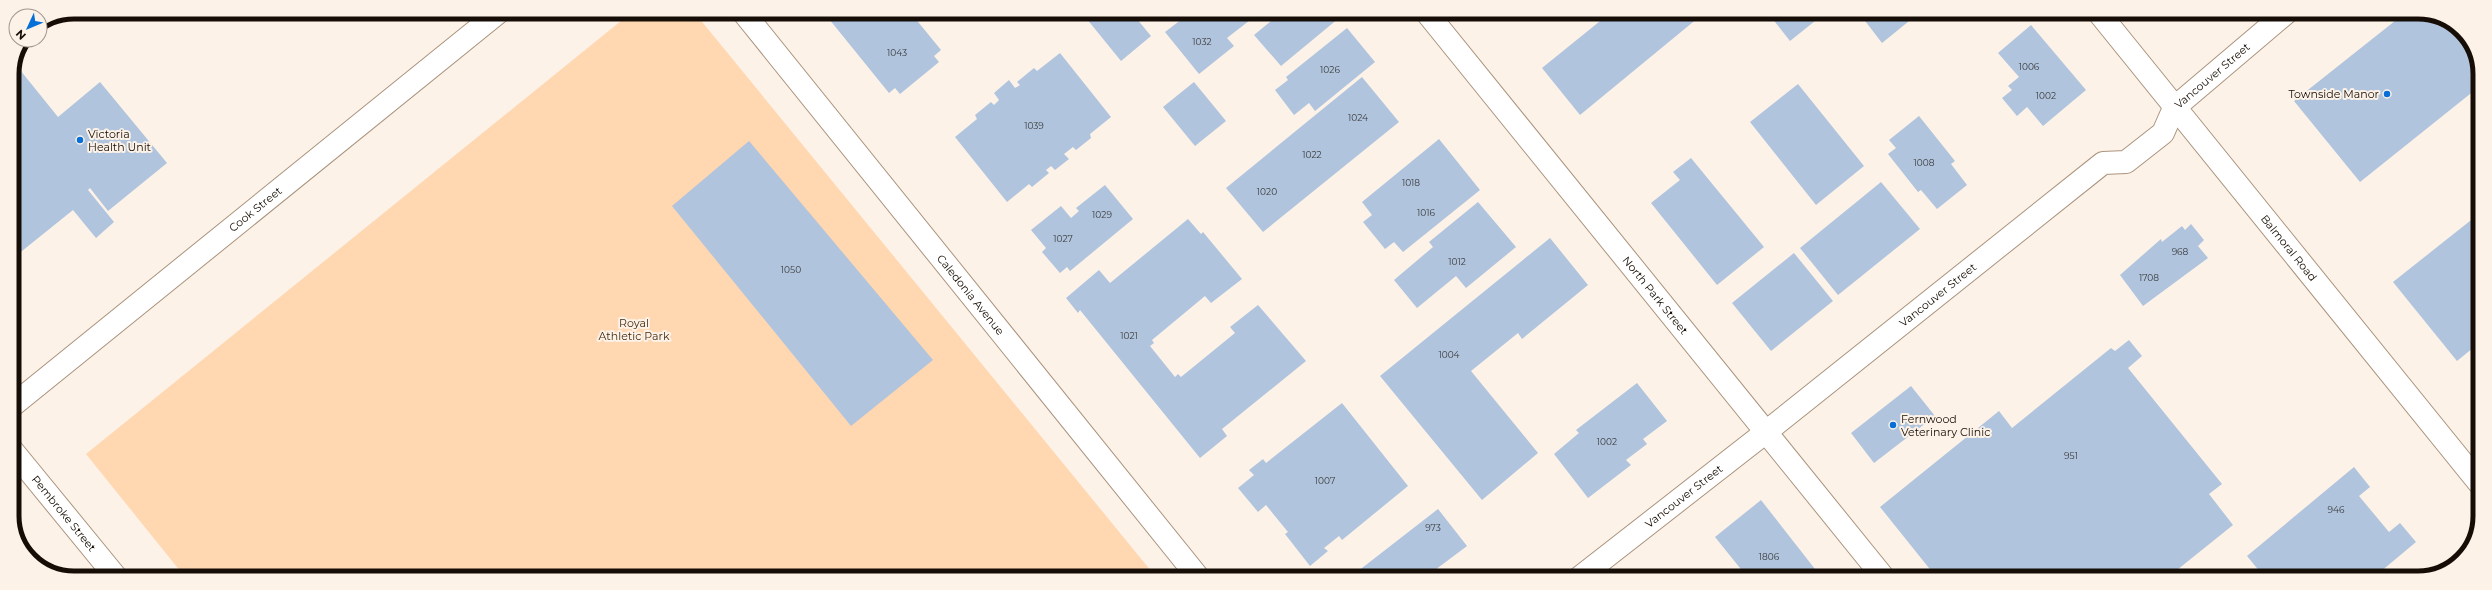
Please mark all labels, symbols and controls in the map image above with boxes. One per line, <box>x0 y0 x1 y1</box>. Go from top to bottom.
north arrow <box>8 8 48 48</box>
text: N <box>13 27 29 43</box>
house number: 1032 <box>1192 36 1212 47</box>
street label: Vancouver Street <box>2172 39 2253 112</box>
house number: 1043 <box>887 47 907 58</box>
house number: 1006 <box>2019 61 2040 72</box>
house number: 1026 <box>1320 64 1340 75</box>
place label: Townside Manor <box>2288 87 2379 101</box>
marker: Townside Manor <box>2382 89 2392 99</box>
house number: 1002 <box>2036 90 2056 101</box>
house number: 1024 <box>1348 112 1368 123</box>
house number: 1039 <box>1024 120 1044 131</box>
place label: Victoria Health Unit <box>88 127 152 154</box>
marker: Victoria Health Unit <box>75 135 85 145</box>
house number: 1022 <box>1302 149 1322 160</box>
house number: 1008 <box>1914 157 1935 168</box>
house number: 1018 <box>1402 177 1420 188</box>
street label: Cook Street <box>226 183 285 235</box>
house number: 1020 <box>1257 186 1277 197</box>
house number: 1016 <box>1417 207 1435 218</box>
house number: 1029 <box>1092 209 1112 220</box>
street label: Balmoral Road <box>2258 212 2320 284</box>
house number: 1027 <box>1053 233 1073 244</box>
house number: 968 <box>2172 246 2189 257</box>
street label: Caledonia Avenue <box>934 252 1008 338</box>
street label: North Park Street <box>1619 253 1691 338</box>
house number: 1012 <box>1448 256 1466 267</box>
street label: Vancouver Street <box>1896 260 1979 330</box>
house number: 1050 <box>781 264 801 275</box>
house number: 1708 <box>2139 272 2159 283</box>
park label: Royal Athletic Park <box>599 316 670 343</box>
house number: 1021 <box>1120 330 1138 341</box>
house number: 1004 <box>1438 349 1460 360</box>
place label: Fernwood Veterinary Clinic <box>1901 412 1990 439</box>
marker: Fernwood Veterinary Clinic <box>1888 420 1898 430</box>
house number: 1002 <box>1597 436 1617 447</box>
house number: 951 <box>2064 450 2078 461</box>
street label: Vancouver Street <box>1642 461 1726 531</box>
street label: Pembroke Street <box>29 473 99 555</box>
house number: 1007 <box>1315 475 1335 486</box>
house number: 946 <box>2328 504 2345 515</box>
house number: 973 <box>1425 522 1441 533</box>
house number: 1806 <box>1759 551 1780 562</box>

